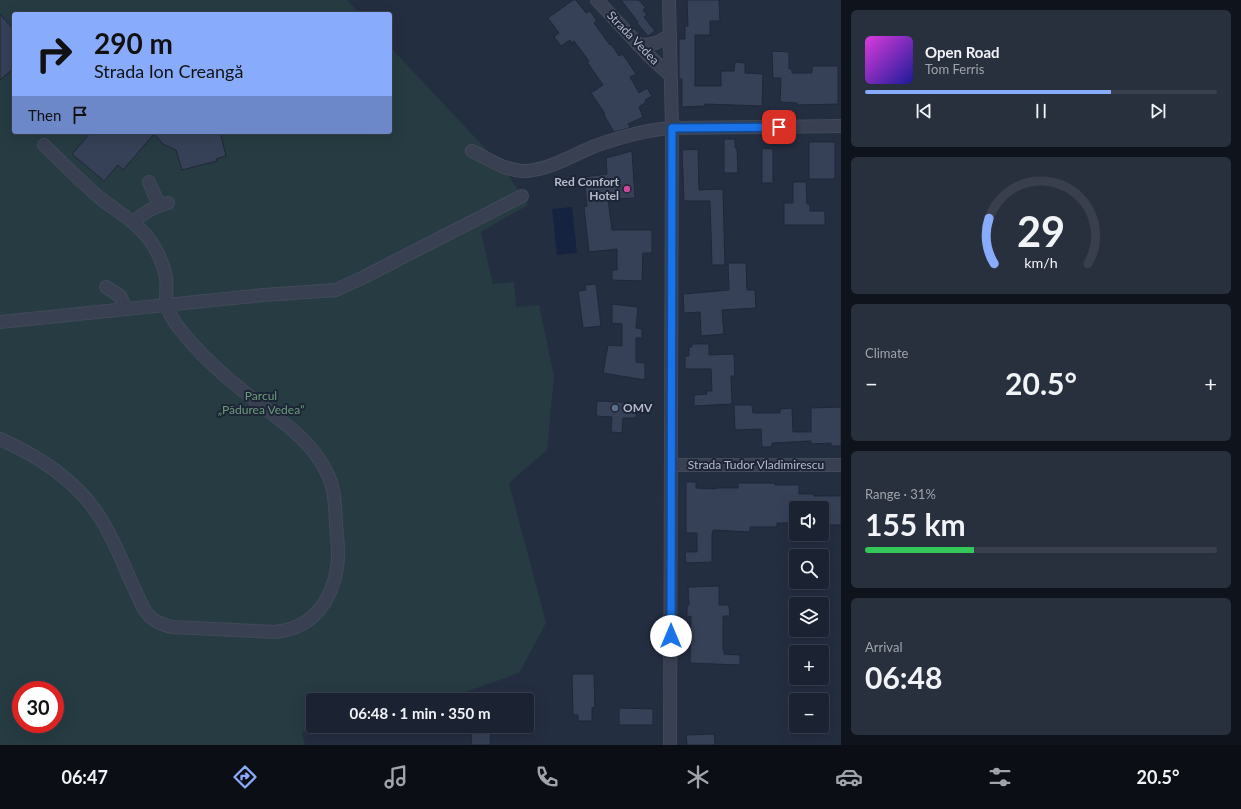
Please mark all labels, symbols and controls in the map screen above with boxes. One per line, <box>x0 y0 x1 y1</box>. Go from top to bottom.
street label: Strada Vedea <box>604 8 663 68</box>
text: 290 m <box>94 26 173 60</box>
icon: right <box>28 28 80 80</box>
text: Open Road <box>925 43 1000 61</box>
text: Strada Ion Creangă <box>94 60 243 82</box>
text: Tom Ferris <box>925 61 984 77</box>
icon: previous <box>913 100 935 122</box>
icon: pause <box>1030 100 1052 122</box>
icon: next <box>1147 100 1169 122</box>
icon: arrive <box>69 104 91 126</box>
text: Then <box>28 106 61 124</box>
pin <box>762 110 796 144</box>
icon: arrive <box>768 116 790 138</box>
place label: Red Confort Hotel <box>554 174 620 203</box>
marker: Red Confort Hotel <box>622 184 632 194</box>
text: 29 <box>1017 205 1065 255</box>
text: km/h <box>1024 253 1058 270</box>
text: Climate <box>865 345 908 361</box>
text: 20.5° <box>1005 365 1077 401</box>
text: − <box>865 370 878 397</box>
text: + <box>1204 370 1217 397</box>
park label: Parcul „Pădurea Vedea” <box>218 388 304 417</box>
place label: OMV <box>623 400 653 415</box>
marker: OMV <box>610 403 620 413</box>
street label: Strada Tudor Vladimirescu <box>688 457 824 472</box>
text: Range · 31% <box>865 486 936 502</box>
map controls <box>789 501 829 733</box>
button: sound <box>789 501 829 541</box>
text: 155 km <box>865 506 966 542</box>
button: search <box>789 549 829 589</box>
button: layers <box>789 597 829 637</box>
position arrow <box>650 615 692 657</box>
text: Arrival <box>865 639 902 655</box>
button: + <box>789 645 829 685</box>
text: 06:48 <box>865 659 942 695</box>
speed limit sign: 30 <box>12 681 64 733</box>
button: − <box>789 693 829 733</box>
text: 06:48 · 1 min · 350 m <box>350 704 490 722</box>
icon: directions <box>231 763 259 791</box>
icon: music <box>382 763 410 791</box>
icon: phone <box>533 763 561 791</box>
icon: climate <box>684 763 712 791</box>
icon: car <box>835 763 863 791</box>
icon: filters <box>986 763 1014 791</box>
text: 06:47 <box>61 766 108 788</box>
text: 20.5° <box>1136 766 1180 788</box>

